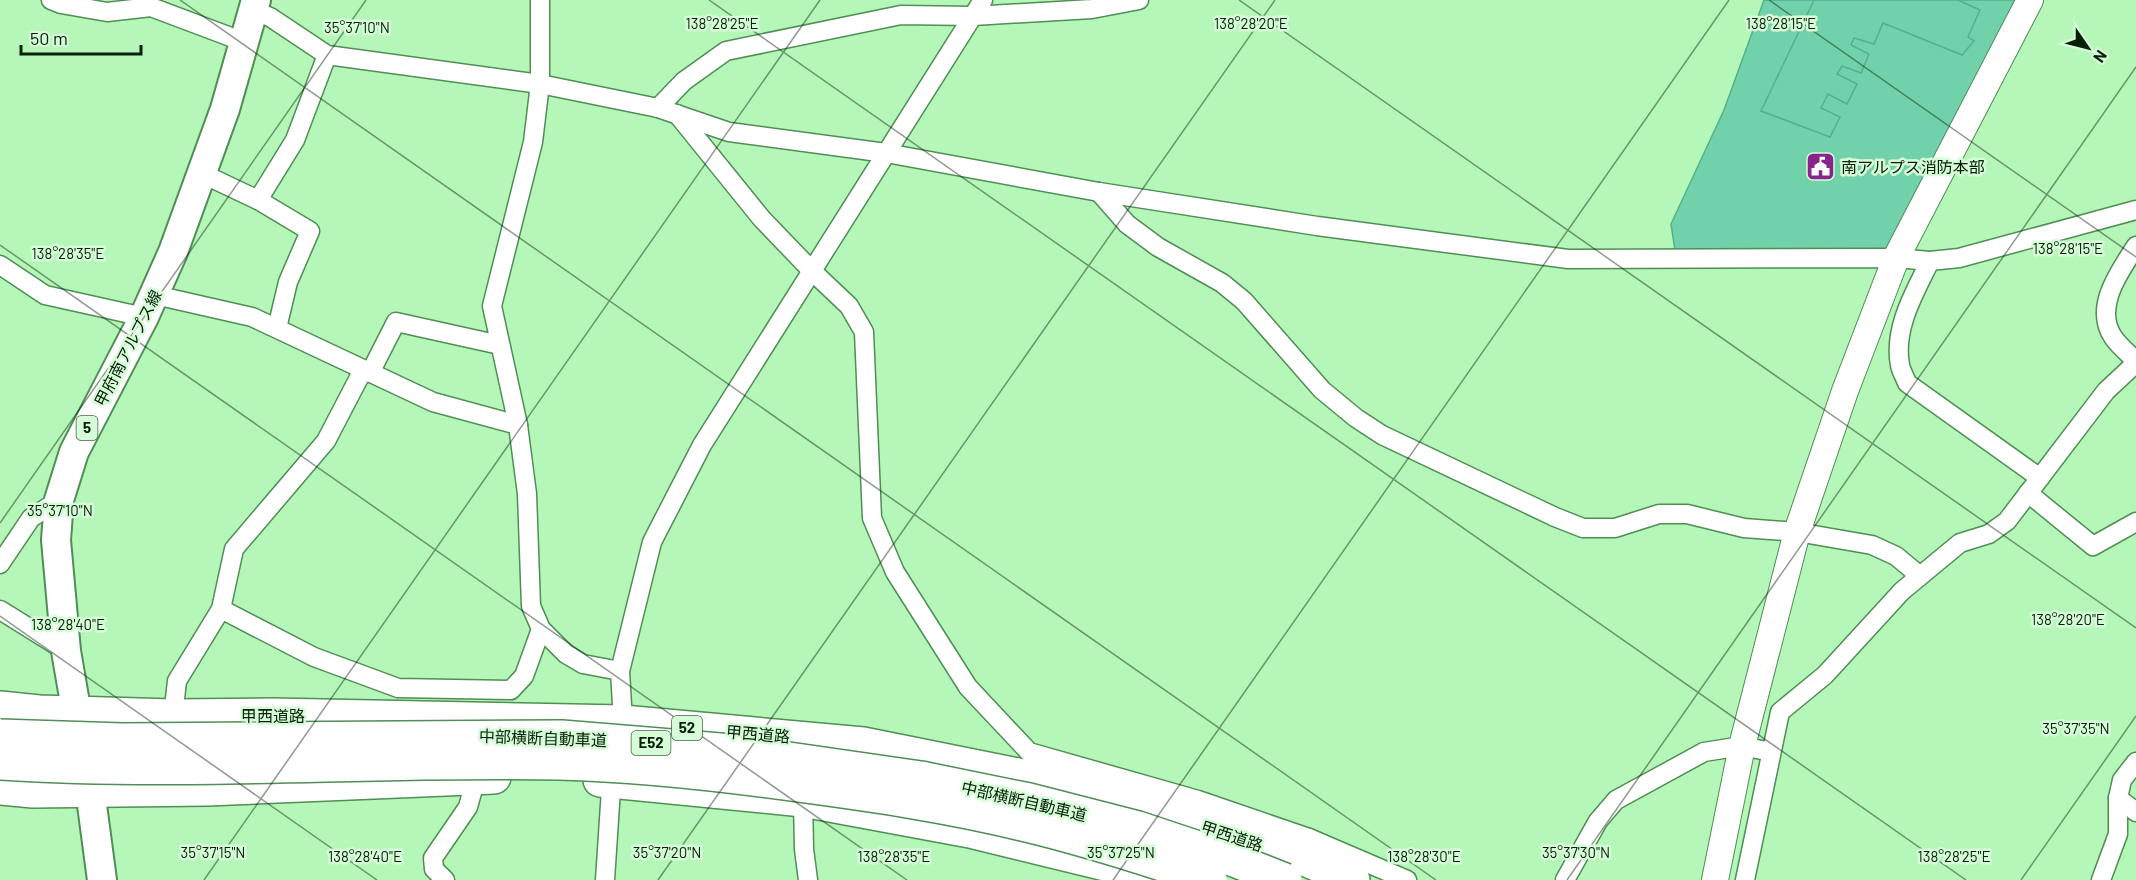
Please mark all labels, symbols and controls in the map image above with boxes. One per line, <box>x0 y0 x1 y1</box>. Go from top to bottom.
text: 138°28'25"E <box>685 14 759 32</box>
text: 138°28'20"E <box>1214 14 1288 32</box>
text: 138°28'15"E <box>1746 14 1816 32</box>
scale bar <box>21 18 141 56</box>
text: 35°37'10"N <box>324 18 390 36</box>
north arrow <box>2058 18 2118 78</box>
text: 50 m <box>30 27 68 49</box>
text: N <box>2090 47 2112 67</box>
public building icon: 南アルプス消防本部 <box>1804 151 1836 183</box>
place label: 南アルプス消防本部 <box>1841 157 1985 176</box>
text: 138°28'15"E <box>2033 239 2103 257</box>
text: 138°28'35"E <box>32 244 104 262</box>
street label: 甲府南アルプス線 <box>90 287 165 409</box>
road number: 5 <box>76 416 98 440</box>
text: 35°37'10"N <box>27 501 93 519</box>
text: 138°28'20"E <box>2031 610 2105 628</box>
text: 138°28'40"E <box>31 615 105 633</box>
street label: 甲西道路 <box>241 706 305 725</box>
road number: 52 <box>672 716 702 740</box>
text: 35°37'35"N <box>2042 719 2110 737</box>
street label: 甲西道路 <box>725 721 791 746</box>
street label: 中部横断自動車道 <box>479 726 607 749</box>
road number: E52 <box>632 731 670 755</box>
street label: 中部横断自動車道 <box>960 777 1089 824</box>
street label: 甲西道路 <box>1199 817 1266 854</box>
text: 35°37'15"N <box>181 843 246 861</box>
text: 35°37'20"N <box>633 843 701 861</box>
text: 35°37'25"N <box>1087 843 1155 861</box>
text: 35°37'30"N <box>1542 843 1610 861</box>
text: 138°28'40"E <box>328 847 402 865</box>
text: 138°28'35"E <box>858 847 930 865</box>
text: 138°28'30"E <box>1387 847 1461 865</box>
text: 138°28'25"E <box>1917 847 1991 865</box>

